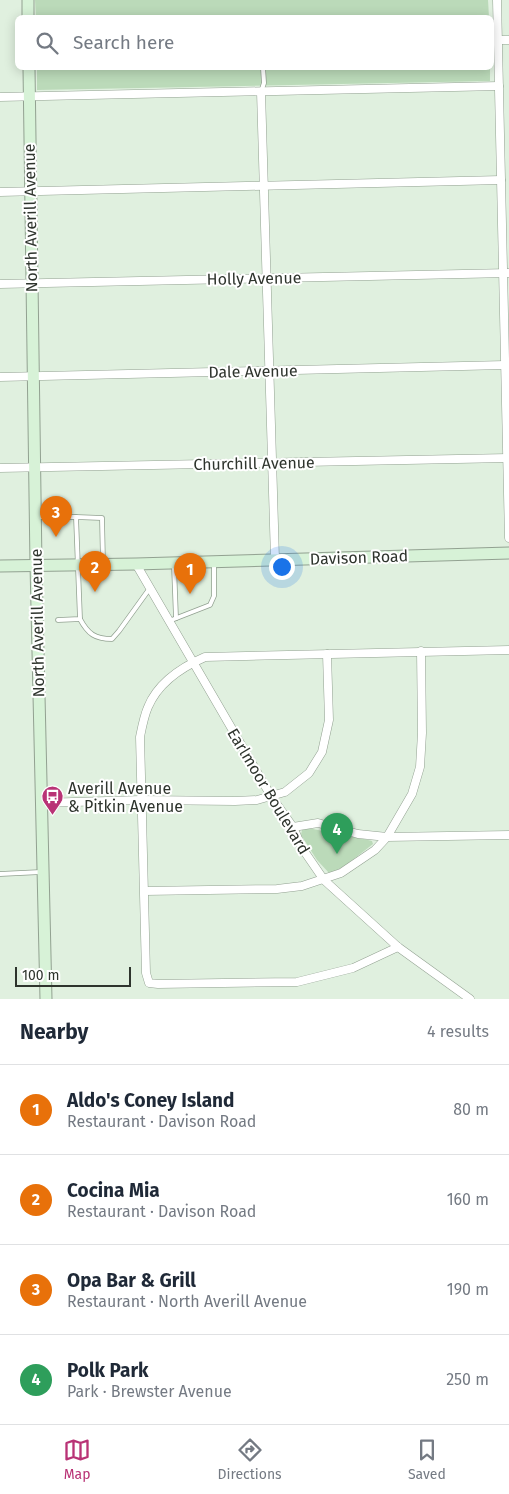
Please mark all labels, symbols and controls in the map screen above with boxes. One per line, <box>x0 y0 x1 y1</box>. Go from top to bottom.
search box <box>15 15 494 70</box>
icon: search <box>33 29 61 57</box>
text: Search here <box>73 31 174 54</box>
street label: North Averill Avenue <box>20 143 41 293</box>
street label: Holly Avenue <box>207 268 301 289</box>
street label: Dale Avenue <box>208 361 298 382</box>
street label: Churchill Avenue <box>193 453 315 474</box>
pin: 3 <box>40 496 72 537</box>
street label: Davison Road <box>310 546 408 569</box>
street label: North Averill Avenue <box>27 548 48 698</box>
pin: 2 <box>79 551 111 592</box>
pin: 1 <box>174 553 206 594</box>
your location <box>269 554 295 580</box>
street label: Earlmoor Boulevard <box>223 725 314 858</box>
place label: Averill Avenue & Pitkin Avenue <box>68 779 183 816</box>
bus stop icon: Averill Avenue & Pitkin Avenue <box>40 785 64 816</box>
pin: 4 <box>321 813 353 854</box>
scale bar <box>15 964 131 987</box>
text: 100 m <box>22 967 59 984</box>
text: Nearby <box>20 1019 88 1045</box>
text: 4 results <box>427 1022 489 1041</box>
text: Aldo's Coney Island <box>67 1089 234 1112</box>
text: 1 <box>32 1100 40 1119</box>
text: 80 m <box>453 1100 489 1119</box>
text: Restaurant · Davison Road <box>67 1112 256 1131</box>
text: Cocina Mia <box>67 1179 160 1202</box>
text: 2 <box>32 1190 40 1209</box>
text: 160 m <box>447 1190 489 1209</box>
text: Restaurant · Davison Road <box>67 1202 256 1221</box>
text: Opa Bar & Grill <box>67 1269 196 1292</box>
text: 3 <box>32 1280 40 1299</box>
text: 190 m <box>447 1280 489 1299</box>
text: Restaurant · North Averill Avenue <box>67 1292 307 1311</box>
text: Polk Park <box>67 1359 149 1382</box>
text: 4 <box>31 1370 41 1389</box>
text: 250 m <box>446 1370 489 1389</box>
text: Park · Brewster Avenue <box>67 1382 232 1401</box>
tab: Map <box>63 1436 91 1483</box>
tab: Directions <box>217 1436 282 1483</box>
tab: Saved <box>408 1436 446 1483</box>

